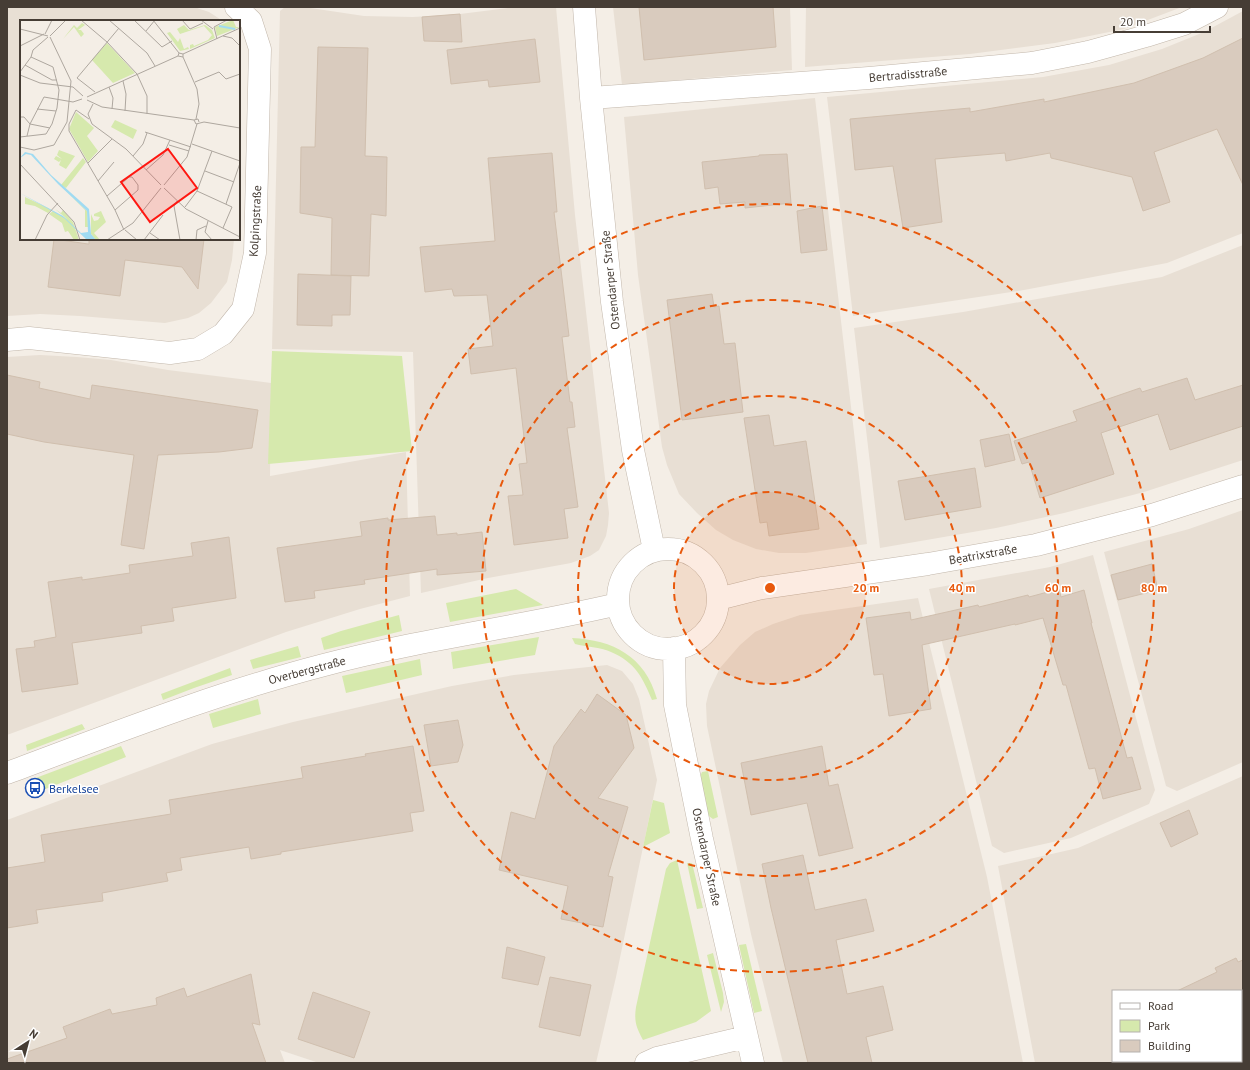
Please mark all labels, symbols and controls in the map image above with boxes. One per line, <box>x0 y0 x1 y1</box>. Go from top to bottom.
scale bar <box>1114 8 1210 34</box>
text: 20 m <box>1120 14 1146 29</box>
inset map <box>20 20 240 240</box>
street label: Bertradisstraße <box>868 63 948 85</box>
street label: Kolpingstraße <box>246 185 264 257</box>
street label: Ostendarper Straße <box>597 230 623 330</box>
street label: Beatrixstraße <box>948 541 1018 567</box>
text: 20 m <box>853 580 879 595</box>
text: 40 m <box>949 580 975 595</box>
text: 60 m <box>1045 580 1071 595</box>
text: 80 m <box>1141 580 1167 595</box>
centre of rings <box>763 581 777 595</box>
street label: Overbergstraße <box>267 652 347 688</box>
bus stop icon: Berkelsee <box>24 777 46 799</box>
place label: Berkelsee <box>49 781 99 796</box>
street label: Ostendarper Straße <box>689 807 725 907</box>
legend <box>1112 990 1242 1062</box>
text: Road <box>1148 998 1173 1013</box>
text: Park <box>1148 1018 1170 1033</box>
north arrow <box>8 1022 48 1062</box>
text: N <box>27 1026 41 1042</box>
text: Building <box>1148 1038 1191 1053</box>

